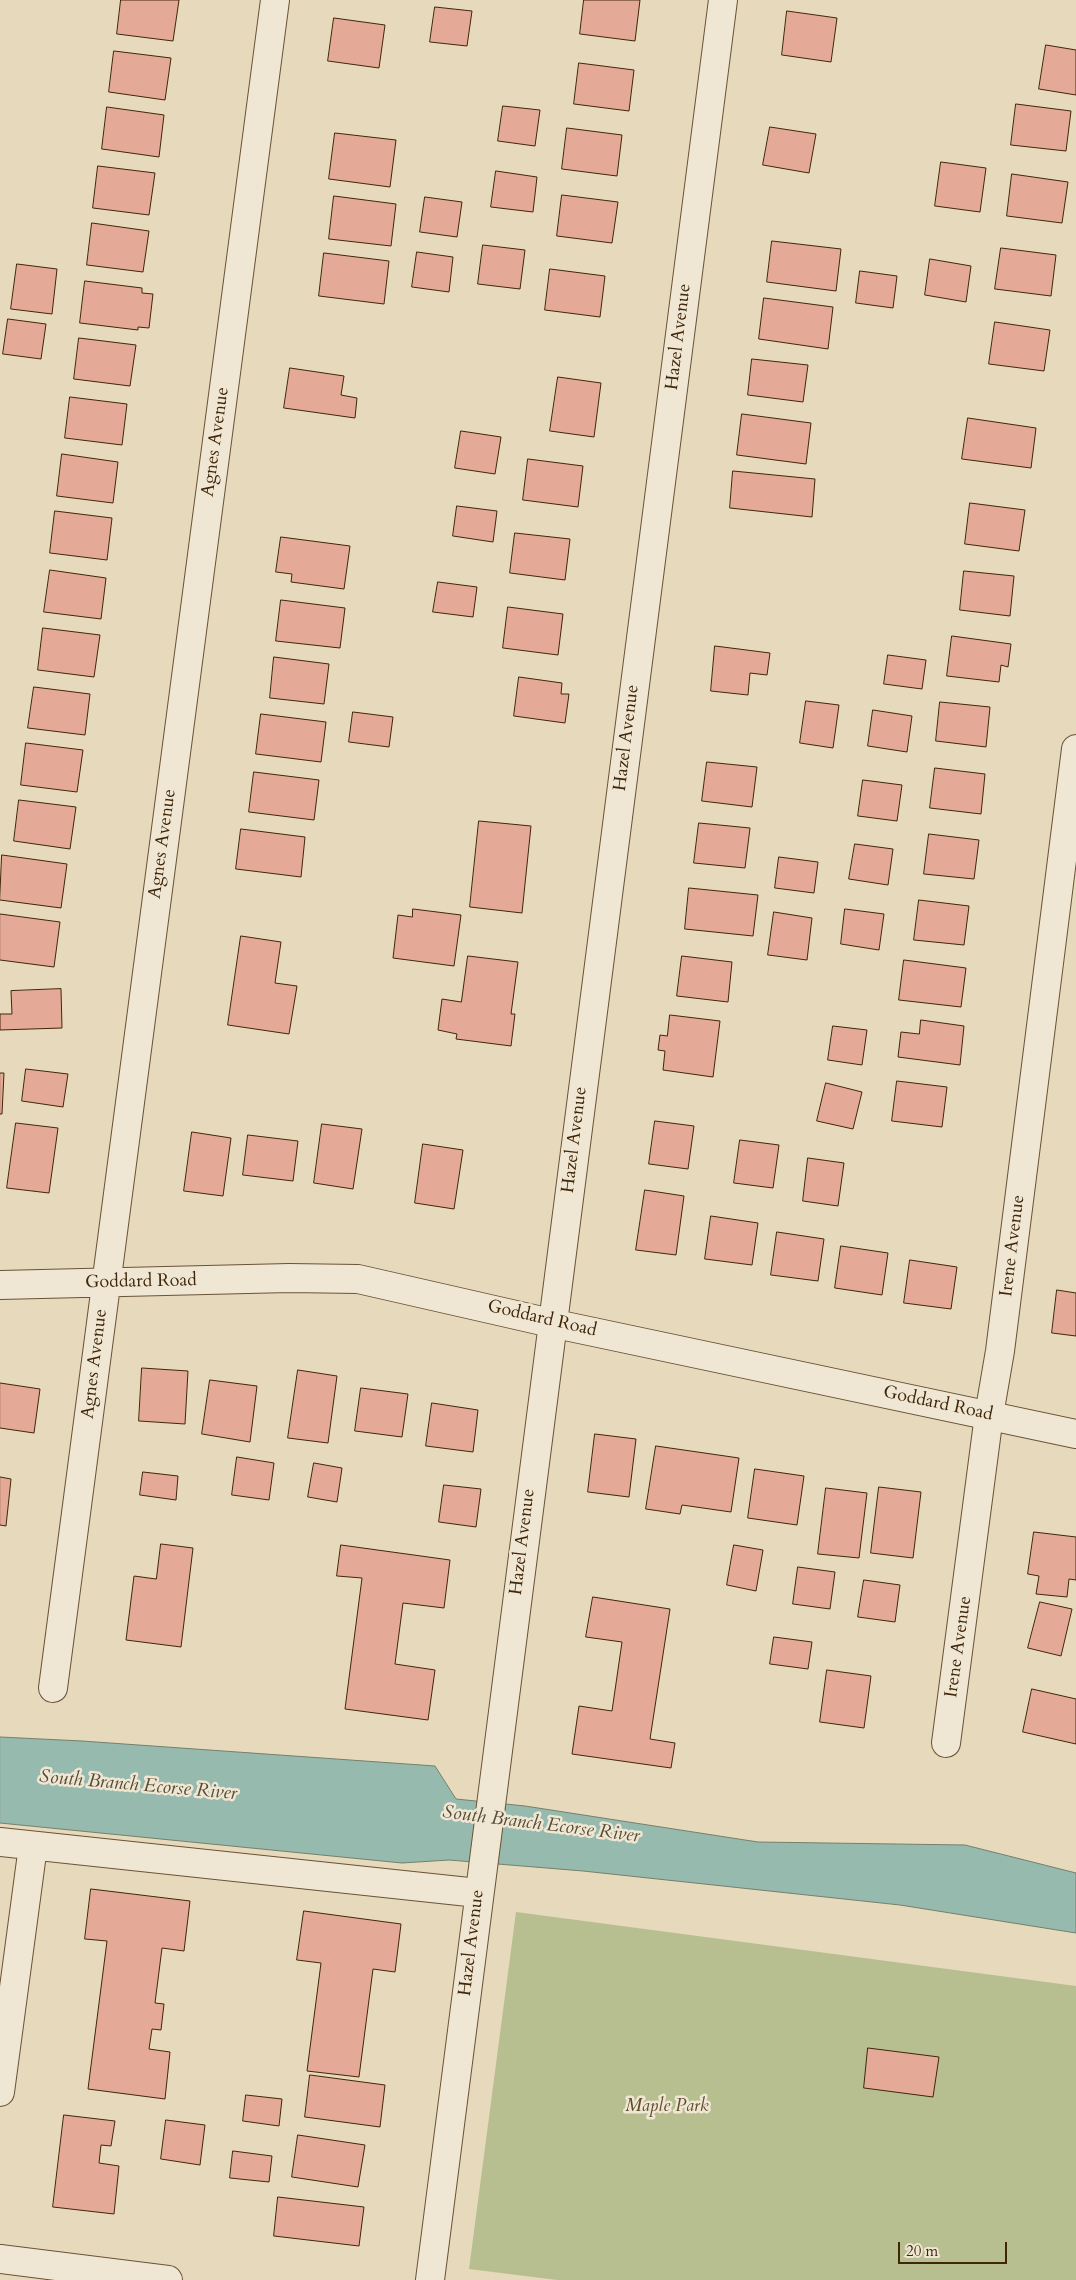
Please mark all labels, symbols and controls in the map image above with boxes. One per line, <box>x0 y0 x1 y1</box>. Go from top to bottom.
street label: Hazel Avenue <box>662 283 696 391</box>
street label: Agnes Avenue <box>198 386 234 498</box>
street label: Hazel Avenue <box>610 684 644 792</box>
street label: Agnes Avenue <box>145 788 181 900</box>
street label: Hazel Avenue <box>558 1086 592 1194</box>
street label: Irene Avenue <box>996 1194 1030 1298</box>
street label: Goddard Road <box>85 1270 197 1294</box>
street label: Goddard Road <box>485 1296 599 1342</box>
street label: Agnes Avenue <box>78 1308 112 1420</box>
street label: Goddard Road <box>881 1382 995 1426</box>
street label: Hazel Avenue <box>506 1488 540 1596</box>
street label: Irene Avenue <box>941 1595 977 1699</box>
water label: South Branch Ecorse River <box>38 1766 238 1806</box>
water label: South Branch Ecorse River <box>441 1802 641 1848</box>
street label: Hazel Avenue <box>455 1889 489 1997</box>
park label: Maple Park <box>625 2096 709 2118</box>
scale bar <box>901 2232 1010 2264</box>
text: 20 m <box>906 2241 938 2261</box>

